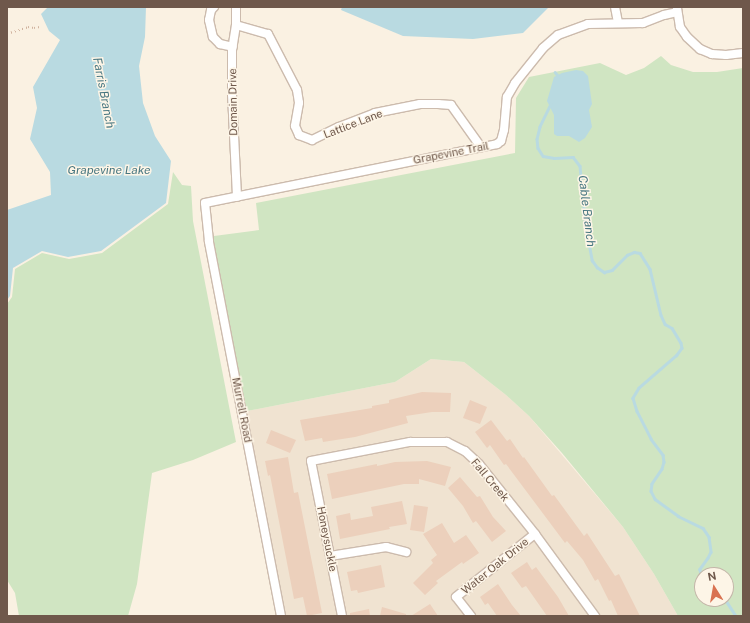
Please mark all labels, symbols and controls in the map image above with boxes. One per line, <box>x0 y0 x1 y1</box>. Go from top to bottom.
water label: Farris Branch <box>89 56 117 130</box>
street label: Domain Drive <box>226 68 240 136</box>
street label: Lattice Lane <box>321 107 385 141</box>
street label: Grapevine Trail <box>412 139 490 167</box>
water label: Grapevine Lake <box>67 164 151 178</box>
water label: Cable Branch <box>574 174 598 248</box>
street label: Murrell Road <box>229 376 255 444</box>
street label: Fall Creek <box>468 456 512 504</box>
street label: Honeysuckle <box>314 505 340 573</box>
street label: Water Oak Drive <box>459 535 531 597</box>
north arrow <box>694 567 734 607</box>
text: N <box>707 569 717 583</box>

